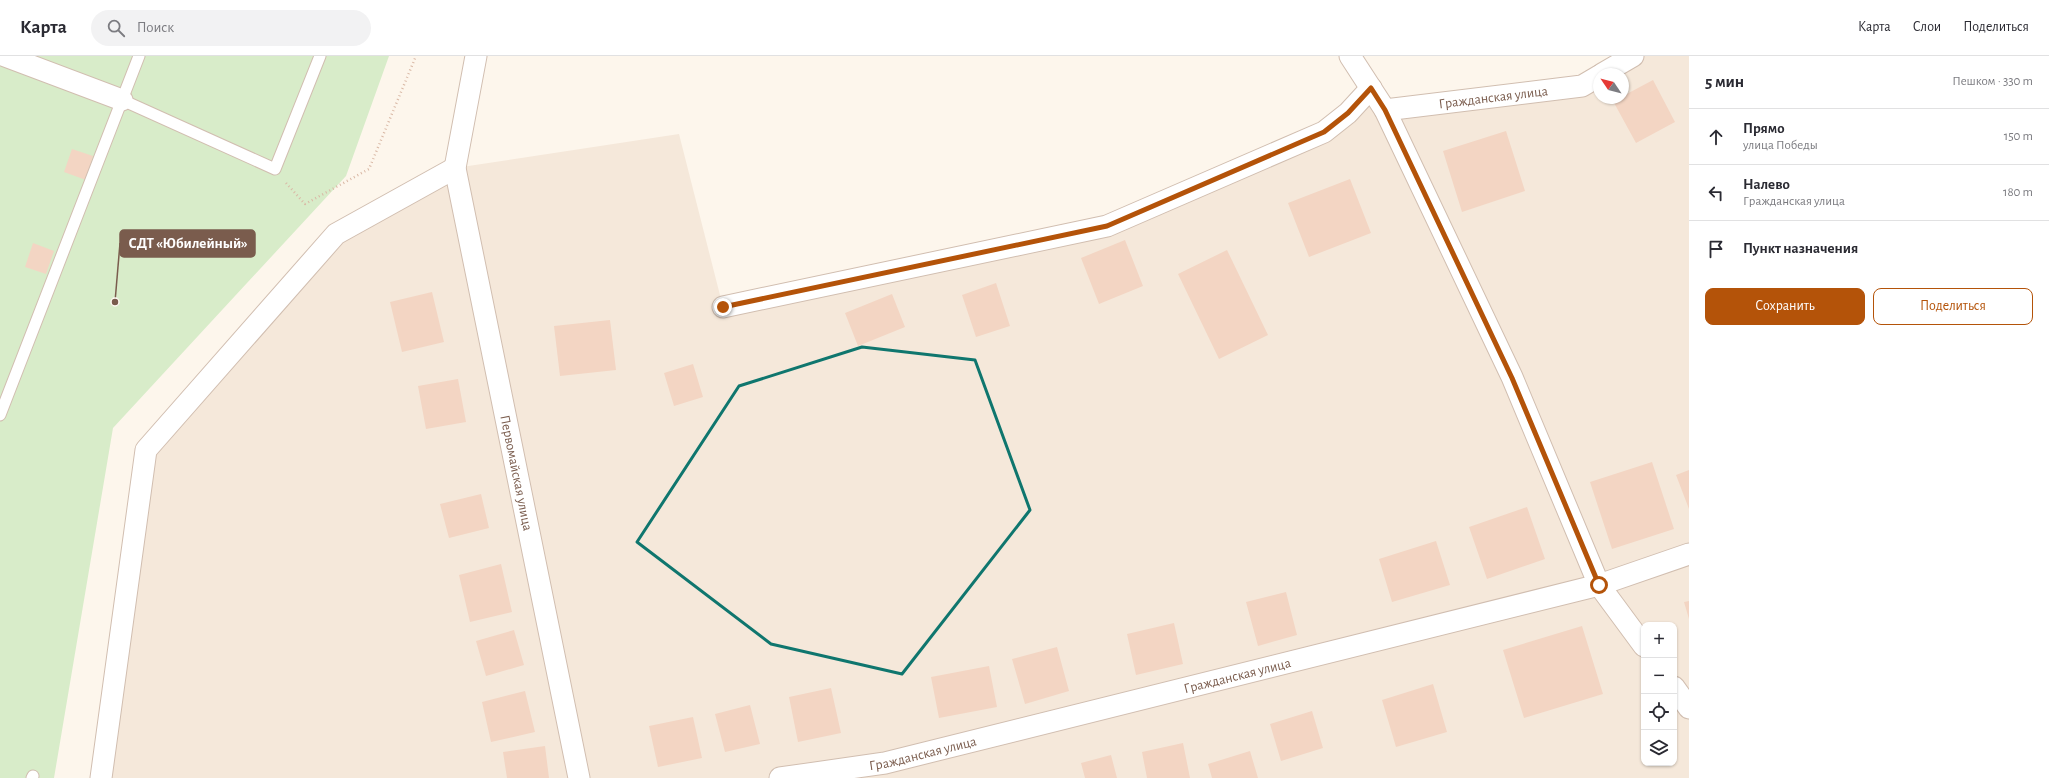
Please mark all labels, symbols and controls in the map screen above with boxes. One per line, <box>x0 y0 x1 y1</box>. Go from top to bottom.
search box <box>91 10 371 46</box>
icon: search <box>105 17 127 39</box>
text: Карта <box>20 18 67 37</box>
text: Поиск <box>137 20 174 35</box>
text: Карта <box>1858 20 1891 34</box>
text: Слои <box>1913 20 1941 34</box>
text: Поделиться <box>1963 20 2029 34</box>
north arrow <box>1593 68 1629 104</box>
text: 5 мин <box>1705 73 1744 90</box>
text: Пешком · 330 m <box>1952 75 2033 88</box>
street label: Гражданская улица <box>1438 84 1549 111</box>
text: Прямо <box>1743 121 1785 136</box>
icon: ahead <box>1705 126 1727 148</box>
text: 150 m <box>2004 130 2033 143</box>
text: улица Победы <box>1743 139 1818 152</box>
text: Налево <box>1743 177 1790 192</box>
icon: left <box>1705 182 1727 204</box>
text: 180 m <box>2003 186 2033 199</box>
text: Гражданская улица <box>1743 195 1845 208</box>
callout: СДТ «Юбилейный» <box>120 230 255 257</box>
text: СДТ «Юбилейный» <box>128 236 248 251</box>
icon: arrive <box>1705 238 1727 260</box>
text: Пункт назначения <box>1743 241 1858 256</box>
button: Сохранить <box>1705 288 1865 325</box>
button: Поделиться <box>1873 288 2033 325</box>
route end <box>714 298 732 316</box>
street label: Первомайская улица <box>497 414 535 533</box>
route start <box>1590 576 1608 594</box>
map controls <box>1641 622 1677 766</box>
button: + <box>1641 622 1677 658</box>
street label: Гражданская улица <box>1182 656 1293 696</box>
button: − <box>1641 658 1677 694</box>
button: locate <box>1641 694 1677 730</box>
button: layers <box>1641 730 1677 766</box>
street label: Гражданская улица <box>868 734 979 773</box>

